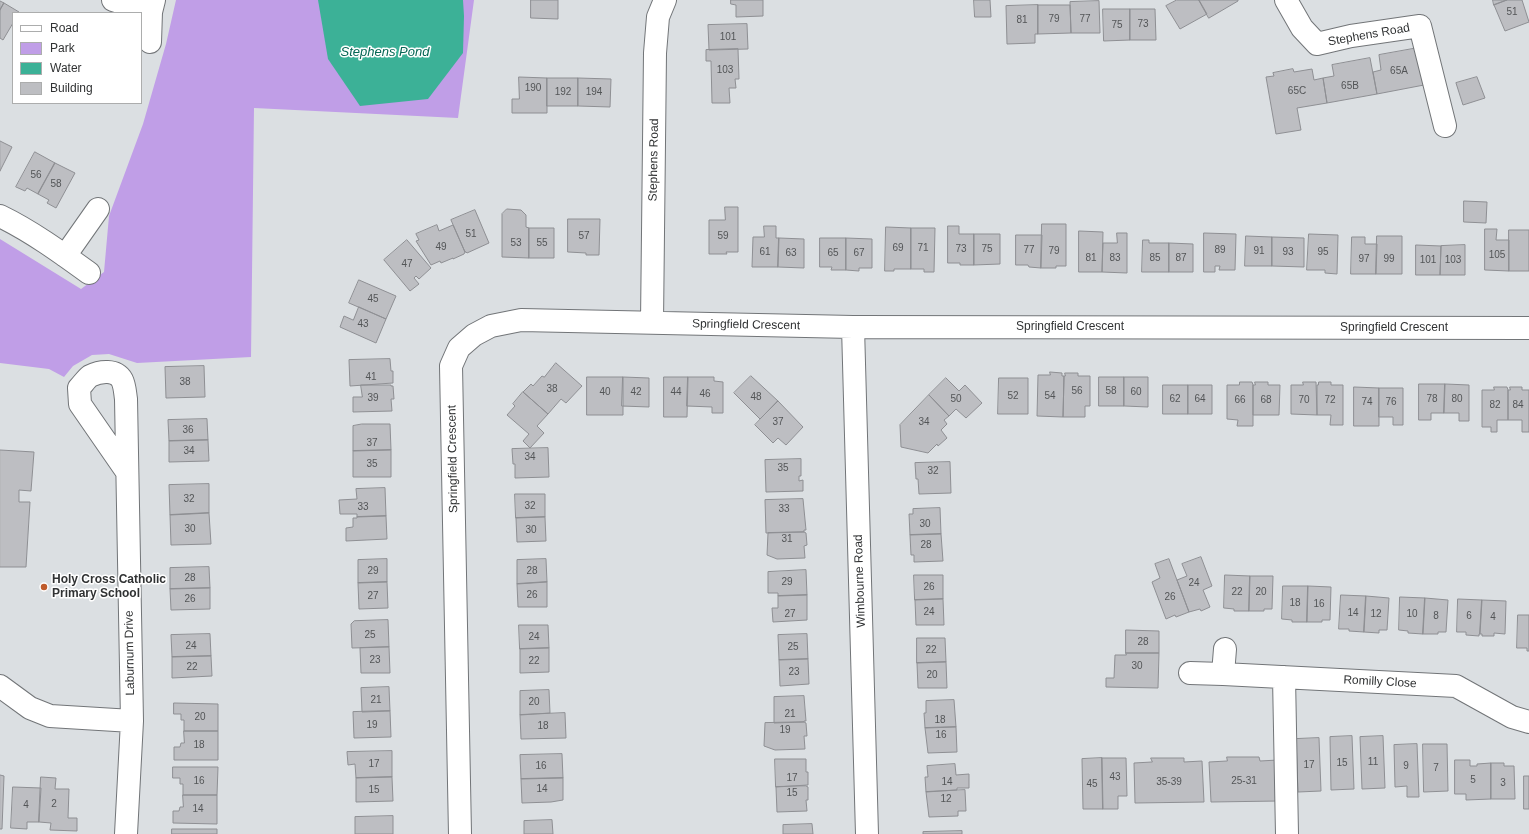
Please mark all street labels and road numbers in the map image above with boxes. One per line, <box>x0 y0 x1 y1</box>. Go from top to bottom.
street label: Stephens Road <box>1327 21 1411 49</box>
street label: Stephens Road <box>646 119 662 201</box>
street label: Springfield Crescent <box>692 317 800 333</box>
street label: Springfield Crescent <box>1016 320 1124 334</box>
street label: Springfield Crescent <box>1340 321 1448 335</box>
street label: Springfield Crescent <box>445 405 461 513</box>
street label: Wimbourne Road <box>851 534 869 628</box>
street label: Laburnum Drive <box>122 610 138 696</box>
street label: Romilly Close <box>1343 673 1417 691</box>

